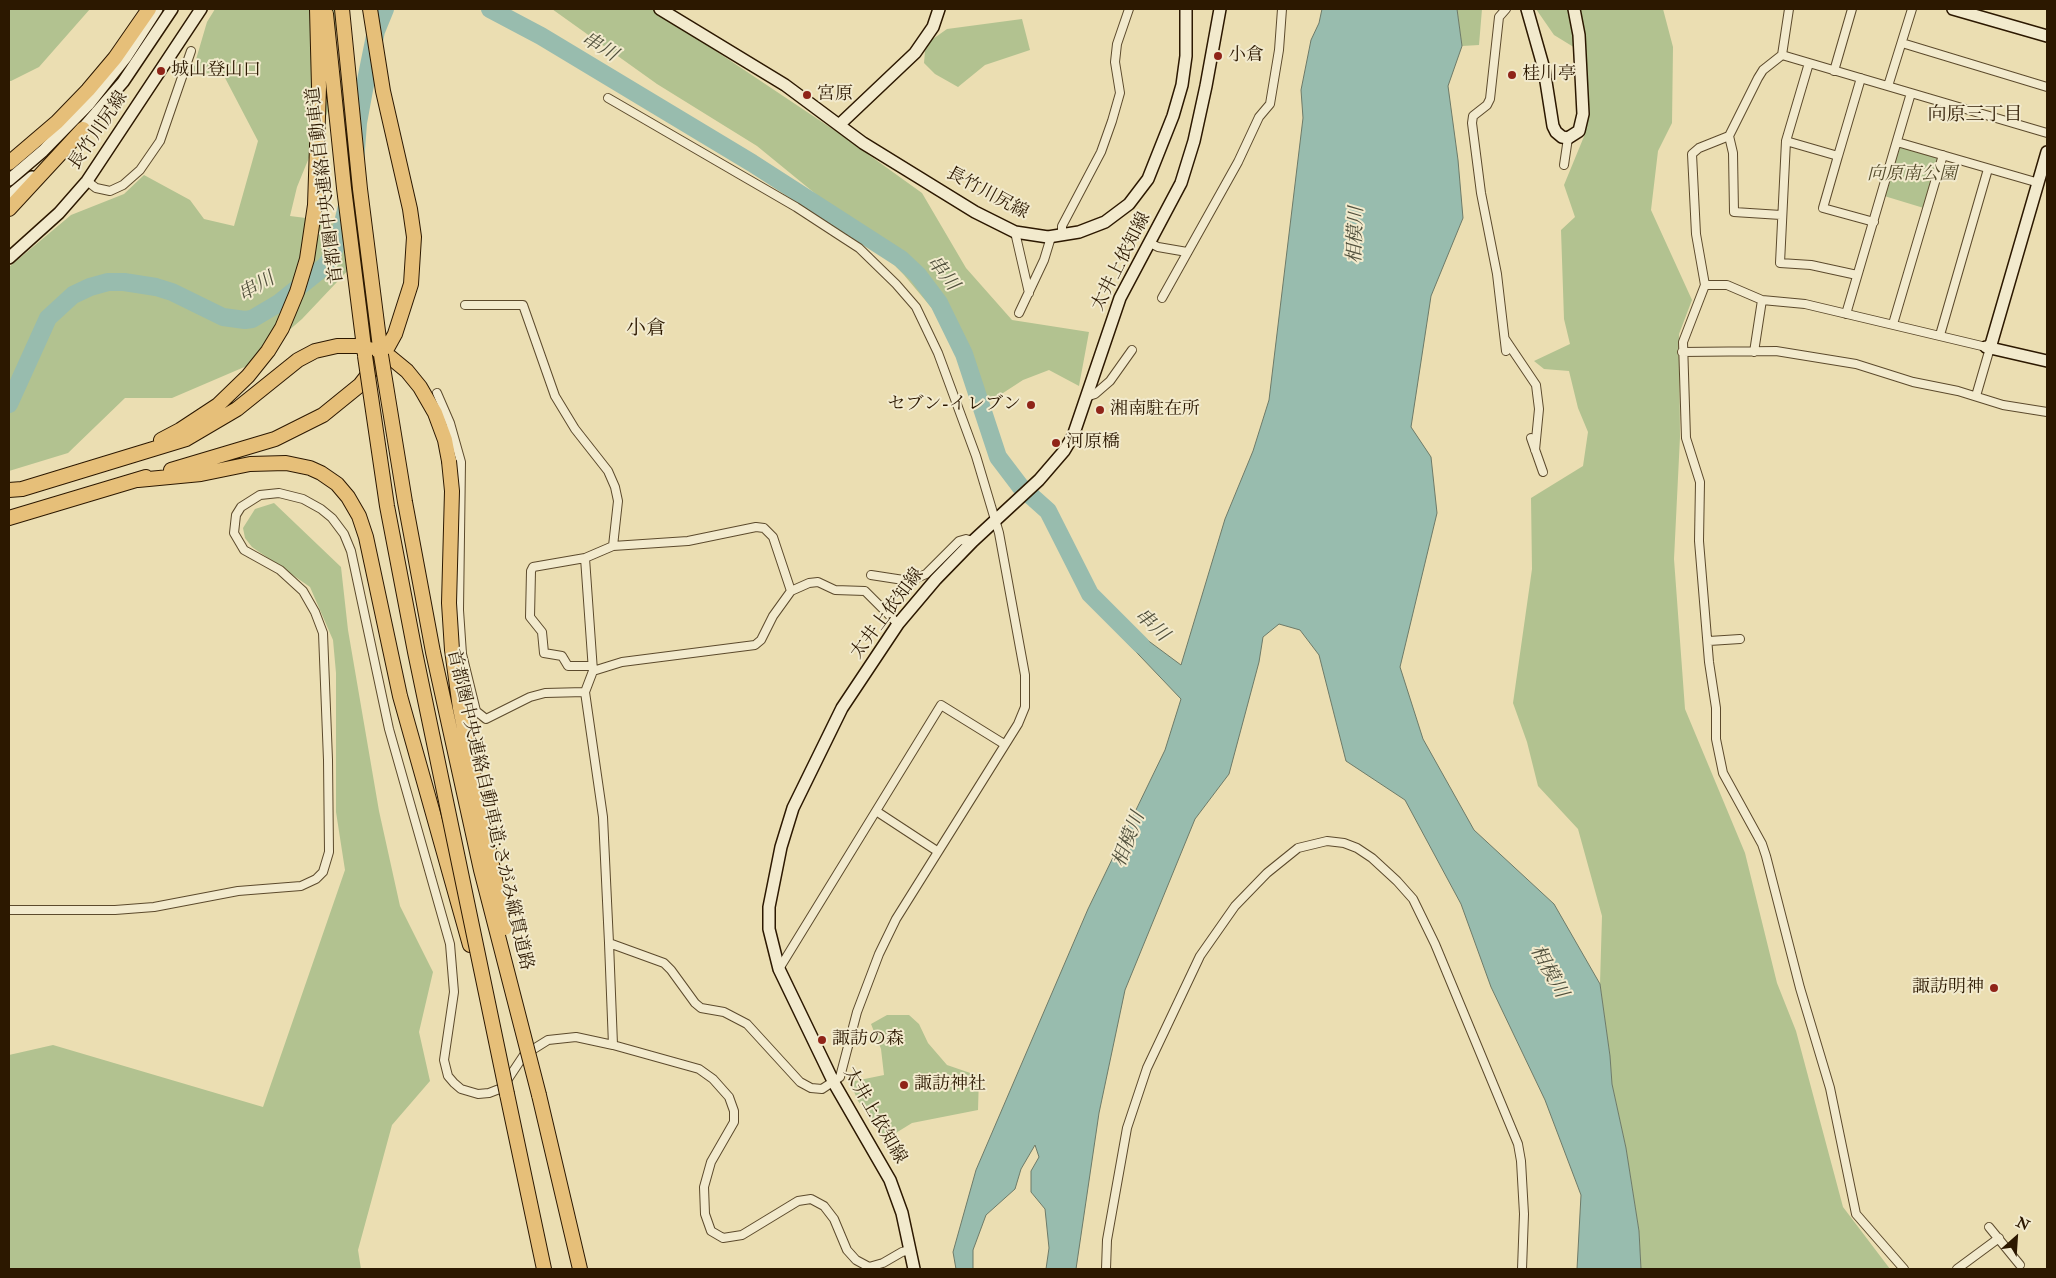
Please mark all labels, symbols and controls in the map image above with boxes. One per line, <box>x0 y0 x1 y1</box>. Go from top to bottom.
water label: 串川 <box>577 28 621 68</box>
place label: 小倉 <box>1228 45 1264 67</box>
marker: 小倉 <box>1212 50 1224 62</box>
place label: 城山登山口 <box>171 60 261 82</box>
place label: 桂川亭 <box>1522 64 1576 86</box>
marker: 城山登山口 <box>155 65 167 77</box>
marker: 桂川亭 <box>1506 69 1518 81</box>
place label: 宮原 <box>817 84 853 106</box>
street label: 首都圏中央連絡自動車道 <box>303 85 349 285</box>
street label: 長竹川尻線 <box>65 88 133 174</box>
marker: 宮原 <box>801 89 813 101</box>
district label: 向原三丁目 <box>1928 105 2022 127</box>
street label: 長竹川尻線 <box>942 163 1032 225</box>
park label: 向原南公園 <box>1867 164 1957 186</box>
water label: 相模川 <box>1345 206 1369 264</box>
street label: 太井上依知線 <box>1088 209 1156 315</box>
water label: 串川 <box>921 252 963 296</box>
water label: 串川 <box>235 269 279 307</box>
district label: 小倉 <box>626 318 666 342</box>
place label: セブン-イレブン <box>887 394 1021 416</box>
marker: セブン-イレブン <box>1025 399 1037 411</box>
place label: 湘南駐在所 <box>1110 399 1200 421</box>
marker: 湘南駐在所 <box>1094 404 1106 416</box>
place label: 河原橋 <box>1066 432 1120 454</box>
marker: 河原橋 <box>1050 437 1062 449</box>
street label: 太井上依知線 <box>847 564 929 664</box>
water label: 串川 <box>1129 605 1173 647</box>
street label: 首都圏中央連絡自動車道;さがみ縦貫道路 <box>442 648 536 972</box>
water label: 相模川 <box>1109 809 1151 871</box>
water label: 相模川 <box>1524 942 1572 1002</box>
place label: 諏訪明神 <box>1912 977 1984 999</box>
marker: 諏訪明神 <box>1988 982 2000 994</box>
place label: 諏訪の森 <box>832 1029 904 1051</box>
marker: 諏訪の森 <box>816 1034 828 1046</box>
street label: 太井上依知線 <box>838 1064 910 1168</box>
place label: 諏訪神社 <box>914 1074 986 1096</box>
marker: 諏訪神社 <box>898 1079 910 1091</box>
north arrow <box>1991 1213 2041 1263</box>
text: N <box>2013 1214 2032 1234</box>

